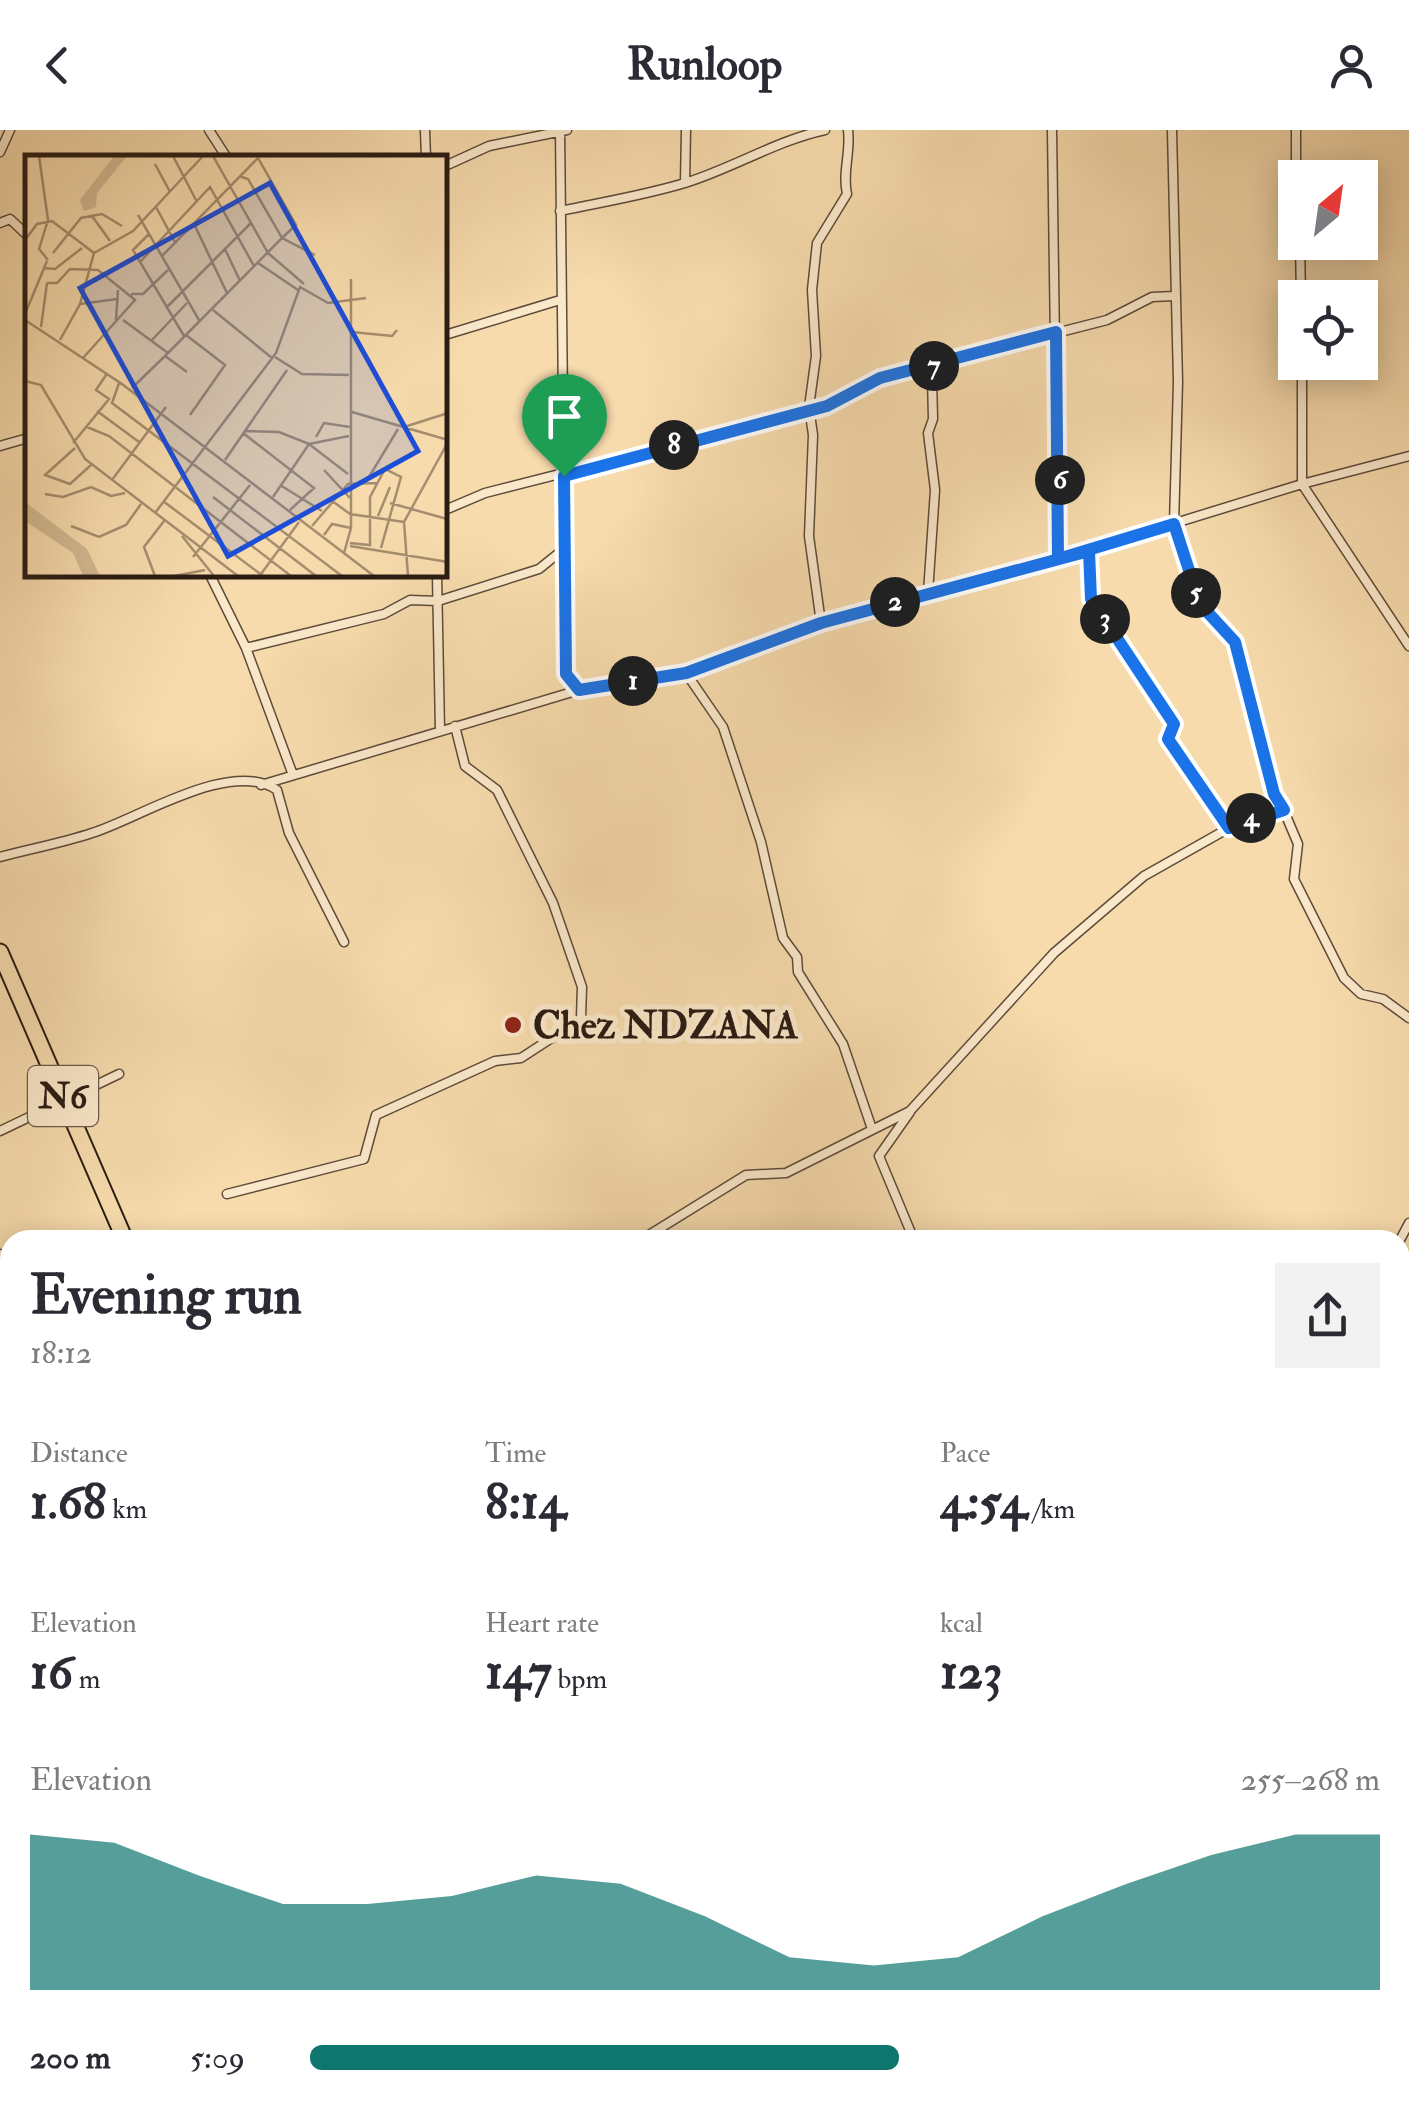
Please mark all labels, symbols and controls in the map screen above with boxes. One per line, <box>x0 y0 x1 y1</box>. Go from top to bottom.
text: Runloop <box>627 37 782 93</box>
icon: back <box>30 38 85 93</box>
icon: person <box>1324 38 1379 93</box>
inset map <box>25 155 448 578</box>
north arrow <box>1278 160 1378 260</box>
map controls <box>1278 160 1378 380</box>
button: locate <box>1278 280 1378 380</box>
pin: 7 <box>909 341 959 391</box>
text: 7 <box>928 348 940 383</box>
pin <box>522 374 607 477</box>
icon: arrive <box>537 389 592 444</box>
pin: 8 <box>649 420 699 470</box>
text: 8 <box>667 427 681 462</box>
pin: 6 <box>1035 455 1085 505</box>
text: 6 <box>1053 462 1067 497</box>
pin: 5 <box>1171 568 1221 618</box>
text: 5 <box>1190 575 1202 610</box>
pin: 2 <box>870 577 920 627</box>
text: 2 <box>888 584 902 619</box>
pin: 3 <box>1080 594 1130 644</box>
text: 3 <box>1100 601 1110 636</box>
pin: 1 <box>608 656 658 706</box>
text: 1 <box>628 663 638 698</box>
pin: 4 <box>1226 793 1276 843</box>
text: 4 <box>1243 800 1259 835</box>
place label: Chez NDZANA <box>533 1002 799 1050</box>
marker: Chez NDZANA <box>502 1014 524 1036</box>
road number: N6 <box>28 1066 98 1126</box>
text: Evening run <box>30 1261 302 1330</box>
button: share <box>1275 1263 1380 1368</box>
text: 18:12 <box>30 1333 92 1373</box>
text: Distance <box>30 1436 128 1471</box>
text: Time <box>485 1436 546 1471</box>
text: Pace <box>940 1436 990 1471</box>
text: 1.68 <box>30 1471 106 1534</box>
text: 8:14 <box>485 1471 566 1534</box>
text: 4:54 <box>940 1471 1027 1534</box>
text: km <box>106 1492 147 1527</box>
text: /km <box>1027 1492 1075 1527</box>
text: Elevation <box>30 1606 137 1641</box>
text: Heart rate <box>485 1606 599 1641</box>
text: kcal <box>940 1606 983 1641</box>
text: 16 <box>30 1641 73 1704</box>
text: 147 <box>485 1641 552 1704</box>
text: 123 <box>940 1641 1002 1704</box>
text: m <box>73 1662 100 1697</box>
text: bpm <box>552 1662 607 1697</box>
text: Elevation <box>30 1760 152 1800</box>
text: 255–268 m <box>1241 1760 1380 1800</box>
text: 200 m <box>30 2038 111 2078</box>
text: 5:09 <box>190 2038 245 2078</box>

